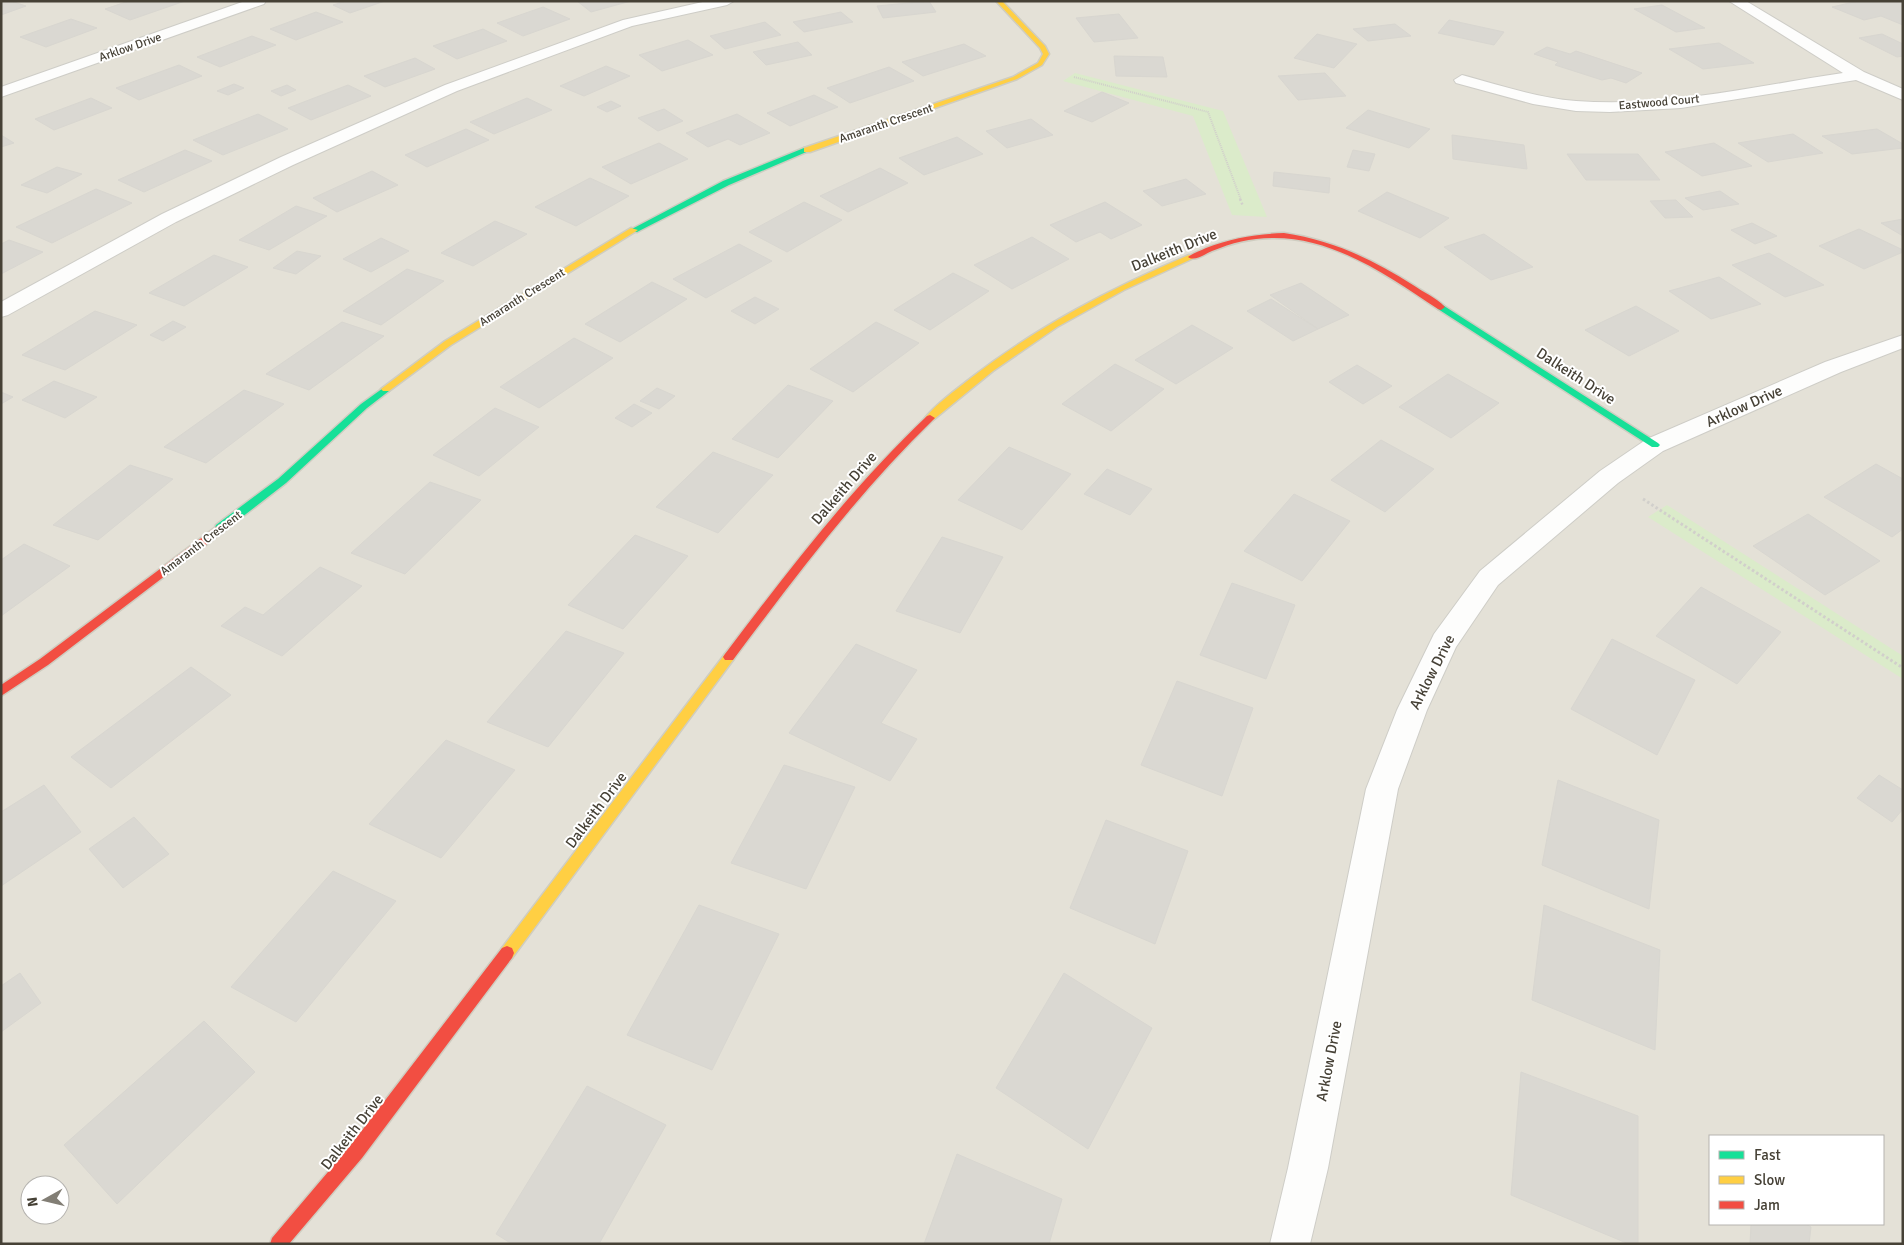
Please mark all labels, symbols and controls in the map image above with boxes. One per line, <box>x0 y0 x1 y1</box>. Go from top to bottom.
street label: Arklow Drive <box>97 30 163 65</box>
street label: Eastwood Court <box>1618 91 1700 114</box>
street label: Amaranth Crescent <box>837 100 935 147</box>
street label: Dalkeith Drive <box>1129 225 1219 275</box>
street label: Amaranth Crescent <box>477 265 568 330</box>
street label: Dalkeith Drive <box>1533 344 1619 408</box>
street label: Arklow Drive <box>1703 381 1785 431</box>
street label: Dalkeith Drive <box>807 448 881 528</box>
street label: Amaranth Crescent <box>158 508 245 579</box>
street label: Arklow Drive <box>1405 632 1459 712</box>
street label: Dalkeith Drive <box>562 768 630 852</box>
street label: Arklow Drive <box>1312 1019 1346 1103</box>
street label: Dalkeith Drive <box>317 1091 387 1173</box>
legend <box>1709 1135 1884 1225</box>
text: Fast <box>1754 1146 1781 1164</box>
text: Slow <box>1754 1171 1785 1189</box>
north arrow <box>20 1175 70 1225</box>
text: N <box>24 1196 42 1208</box>
text: Jam <box>1754 1196 1780 1214</box>

